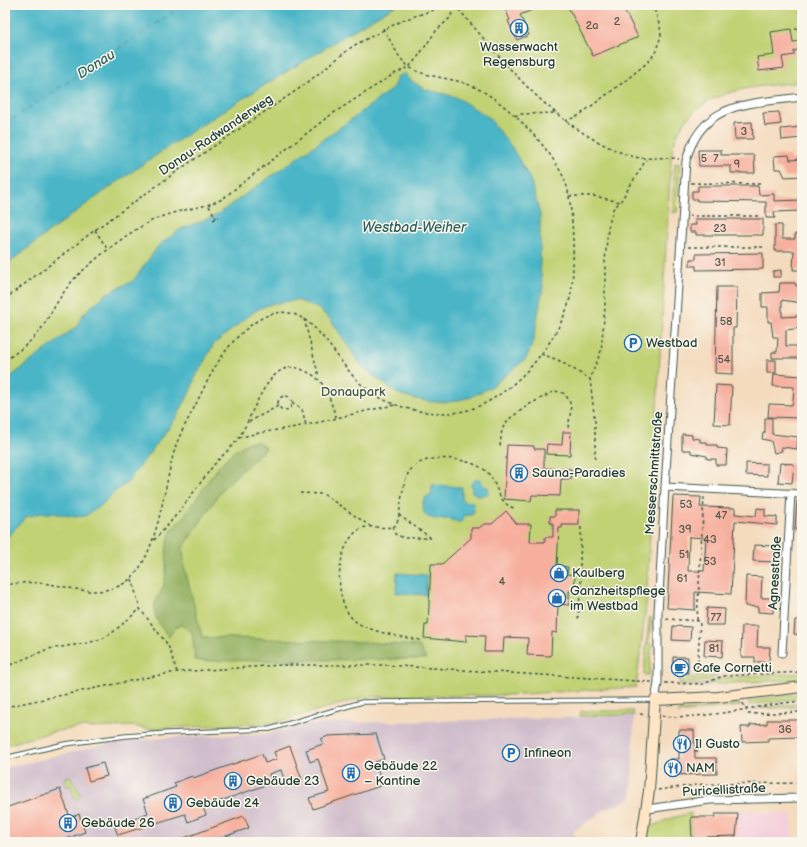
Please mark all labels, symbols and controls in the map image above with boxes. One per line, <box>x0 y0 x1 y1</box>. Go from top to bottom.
house number: 2 <box>614 15 621 28</box>
building icon: Wasserwacht Regensburg <box>509 18 529 38</box>
house number: 2a <box>586 19 598 32</box>
place label: Wasserwacht Regensburg <box>480 39 558 70</box>
water label: Donau <box>74 46 118 82</box>
street label: Donau-Radwanderweg <box>156 91 276 179</box>
house number: 3 <box>741 125 748 138</box>
house number: 5 <box>701 152 707 165</box>
house number: 7 <box>713 152 719 165</box>
house number: 9 <box>734 158 740 171</box>
water label: Westbad-Weiher <box>362 219 467 236</box>
house number: 23 <box>713 222 727 235</box>
house number: 31 <box>714 256 726 269</box>
house number: 58 <box>720 315 732 328</box>
parking icon: Westbad <box>623 333 643 353</box>
place label: Westbad <box>646 335 697 351</box>
house number: 54 <box>717 353 731 366</box>
park label: Donaupark <box>321 384 386 400</box>
street label: Messerschmittstraße <box>642 411 666 535</box>
building icon: Sauna-Paradies <box>509 463 529 483</box>
place label: Sauna-Paradies <box>532 465 626 481</box>
house number: 53 <box>679 498 693 511</box>
house number: 47 <box>715 509 728 522</box>
house number: 39 <box>678 523 692 536</box>
house number: 43 <box>703 533 717 546</box>
street label: Agnesstraße <box>765 535 785 610</box>
house number: 51 <box>679 548 689 561</box>
house number: 53 <box>703 555 717 568</box>
shop icon: Kaulberg <box>549 563 569 583</box>
place label: Kaulberg <box>572 565 625 581</box>
house number: 61 <box>677 572 687 585</box>
house number: 4 <box>499 575 506 588</box>
place label: Ganzheitspflege im Westbad <box>570 583 666 614</box>
shop icon: Ganzheitspflege im Westbad <box>547 588 567 608</box>
house number: 77 <box>711 611 722 624</box>
house number: 81 <box>709 642 719 655</box>
cafe icon: Cafe Cornetti <box>670 658 690 678</box>
place label: Cafe Cornetti <box>693 660 772 676</box>
house number: 36 <box>778 723 792 736</box>
restaurant icon: Il Gusto <box>672 734 692 754</box>
place label: Il Gusto <box>695 736 740 752</box>
parking icon: Infineon <box>501 743 521 763</box>
place label: Infineon <box>524 745 571 761</box>
place label: Gebäude 22 – Kantine <box>364 758 438 789</box>
restaurant icon: NAM <box>663 758 683 778</box>
place label: NAM <box>686 760 715 776</box>
building icon: Gebäude 22 – Kantine <box>341 763 361 783</box>
building icon: Gebäude 23 <box>223 771 243 791</box>
place label: Gebäude 23 <box>246 773 319 789</box>
street label: Puricellistraße <box>682 780 767 800</box>
building icon: Gebäude 24 <box>163 793 183 813</box>
place label: Gebäude 24 <box>186 795 260 811</box>
building icon: Gebäude 26 <box>58 813 78 833</box>
place label: Gebäude 26 <box>81 815 155 831</box>

